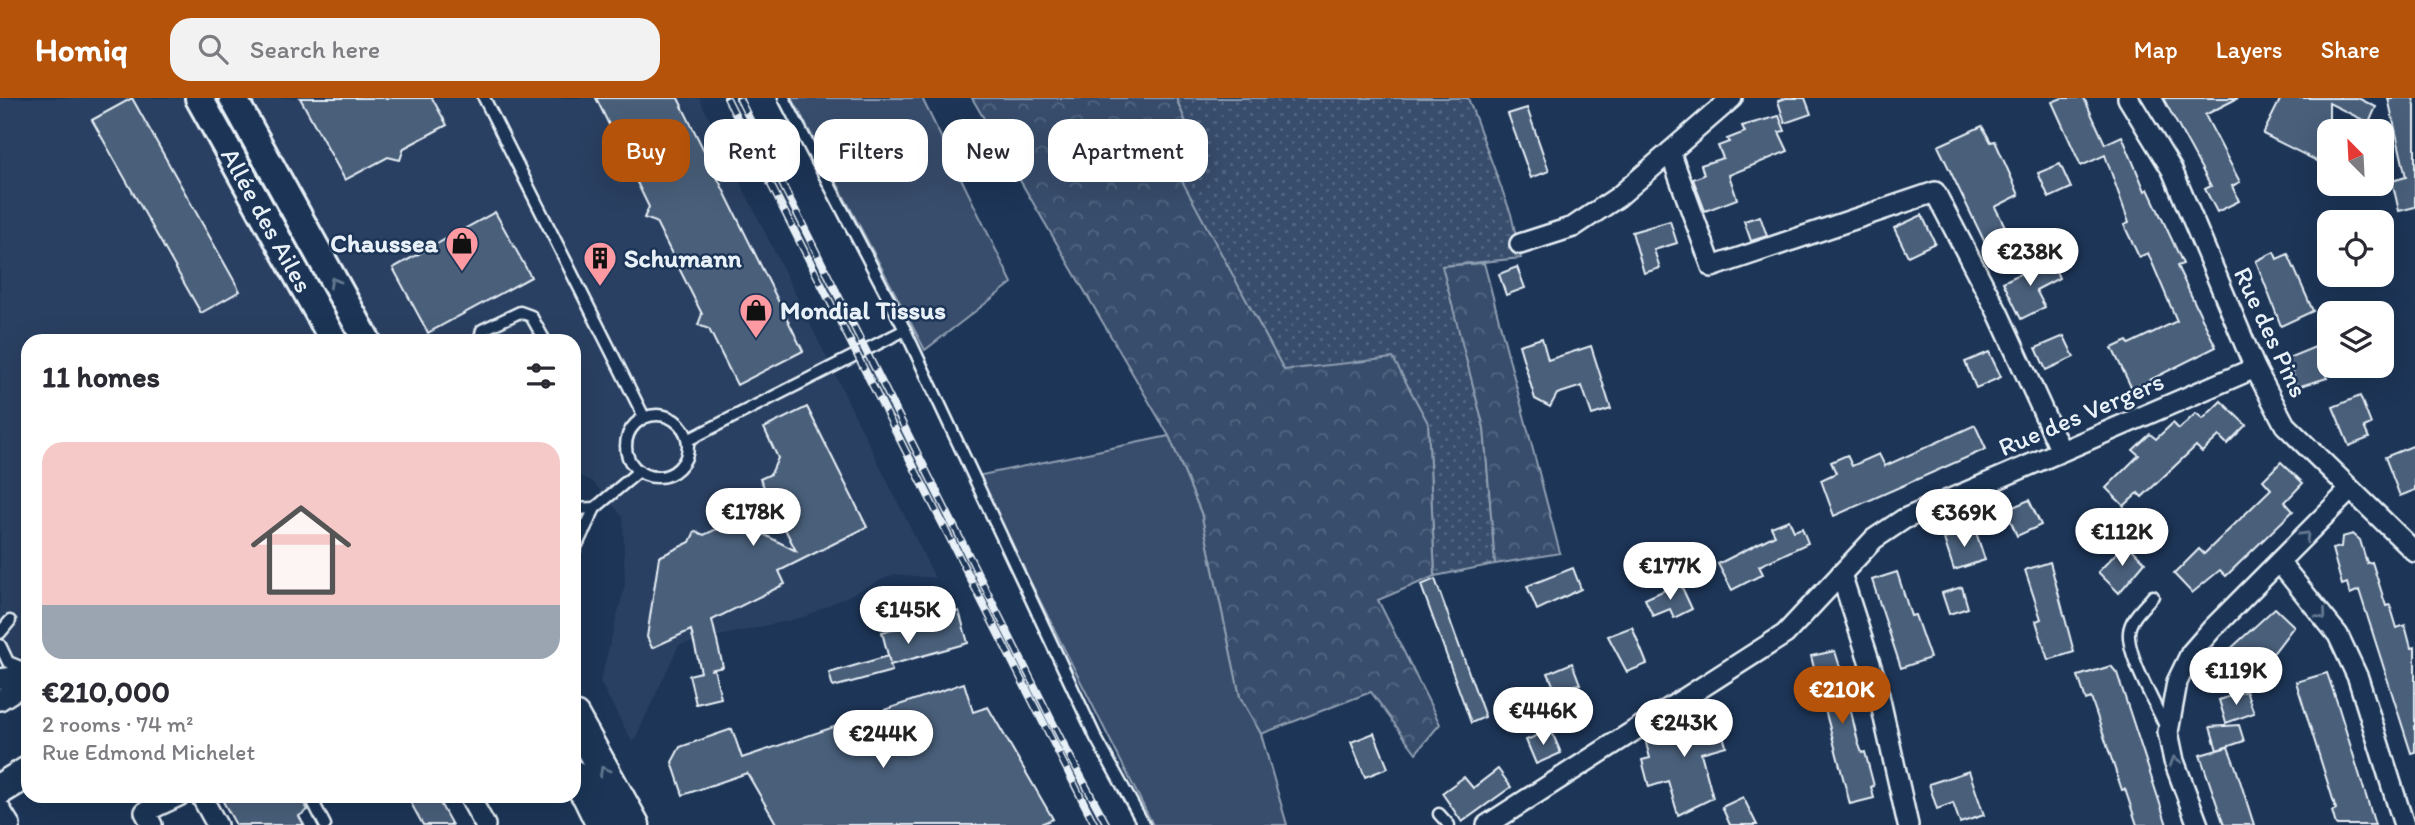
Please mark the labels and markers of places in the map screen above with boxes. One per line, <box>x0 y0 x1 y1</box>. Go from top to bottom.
shop icon: Chaussea <box>443 224 481 273</box>
place label: Chaussea <box>330 227 438 259</box>
pin: €238K <box>1981 228 2079 288</box>
building icon: Schumann <box>581 239 619 288</box>
place label: Schumann <box>624 242 742 274</box>
shop icon: Mondial Tissus <box>737 291 775 340</box>
place label: Mondial Tissus <box>780 294 946 326</box>
pin: €178K <box>704 489 802 548</box>
pin: €369K <box>1915 490 2013 549</box>
pin: €112K <box>2073 508 2171 568</box>
pin: €177K <box>1621 542 1719 602</box>
pin: €145K <box>859 587 957 646</box>
pin: €119K <box>2187 648 2285 707</box>
pin: €210K <box>1793 666 1891 726</box>
pin: €446K <box>1494 688 1592 747</box>
pin: €243K <box>1635 700 1733 759</box>
pin: €244K <box>834 710 932 770</box>

